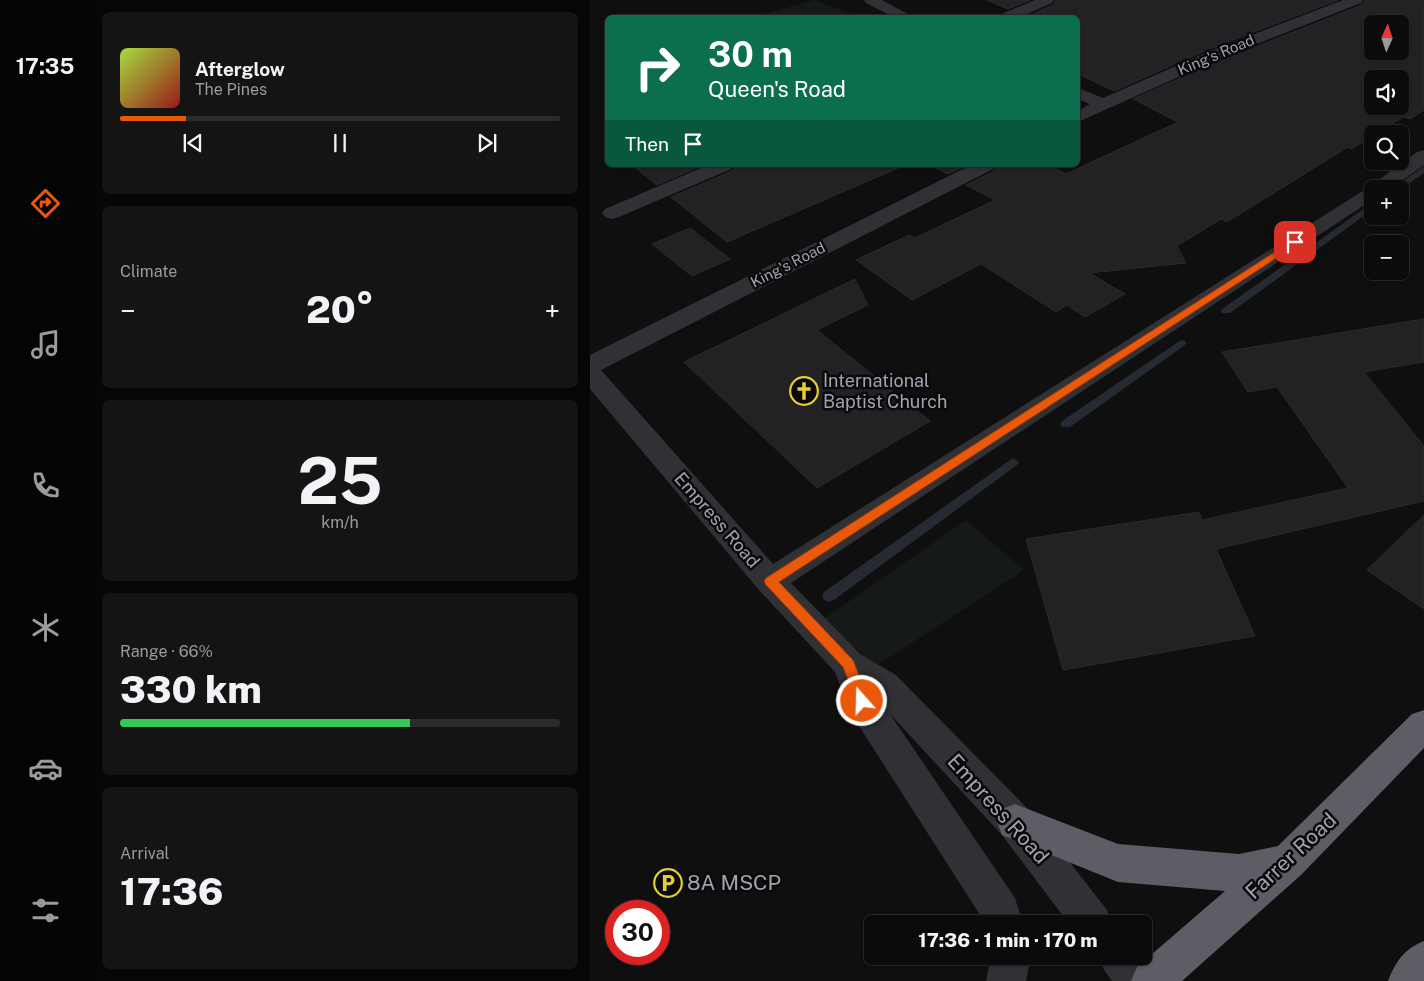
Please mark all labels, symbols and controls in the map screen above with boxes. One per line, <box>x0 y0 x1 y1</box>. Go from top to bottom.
north arrow <box>1364 15 1409 60</box>
map controls <box>1364 15 1409 280</box>
street label: King's Road <box>1175 31 1257 78</box>
text: 30 m <box>708 34 793 75</box>
icon: right <box>625 35 690 100</box>
text: 17:35 <box>16 53 74 79</box>
text: Afterglow <box>195 58 285 80</box>
button: sound <box>1364 70 1409 115</box>
text: Queen's Road <box>708 76 846 102</box>
text: The Pines <box>195 80 267 99</box>
button: search <box>1364 125 1409 170</box>
icon: previous <box>179 129 207 157</box>
icon: pause <box>326 129 354 157</box>
icon: next <box>473 129 501 157</box>
icon: arrive <box>679 130 707 158</box>
text: Then <box>625 133 669 155</box>
button: + <box>1364 180 1409 225</box>
icon: directions <box>28 186 63 221</box>
pin <box>1274 221 1316 263</box>
icon: arrive <box>1281 228 1309 256</box>
button: − <box>1364 235 1409 280</box>
street label: King's Road <box>748 239 828 291</box>
text: Climate <box>120 262 177 281</box>
text: 20° <box>306 287 374 332</box>
text: − <box>120 294 136 327</box>
text: + <box>544 294 560 327</box>
icon: music <box>28 327 63 362</box>
place label: International Baptist Church <box>823 370 947 412</box>
church icon: International Baptist Church <box>789 376 819 406</box>
text: 25 <box>297 442 383 519</box>
icon: phone <box>28 468 63 503</box>
street label: Empress Road <box>670 468 764 572</box>
text: km/h <box>321 513 359 532</box>
icon: climate <box>28 610 63 645</box>
text: Range · 66% <box>120 642 213 661</box>
text: 330 km <box>120 667 262 712</box>
position arrow <box>835 674 887 726</box>
street label: Empress Road <box>942 749 1054 869</box>
icon: car <box>28 751 63 786</box>
street label: Farrer Road <box>1240 807 1341 904</box>
text: Arrival <box>120 844 169 863</box>
parking icon: 8A MSCP <box>653 868 683 898</box>
text: 17:36 <box>120 869 223 914</box>
place label: 8A MSCP <box>687 870 781 895</box>
icon: filters <box>28 893 63 928</box>
speed limit sign: 30 <box>605 900 670 965</box>
text: 17:36 · 1 min · 170 m <box>918 929 1098 951</box>

